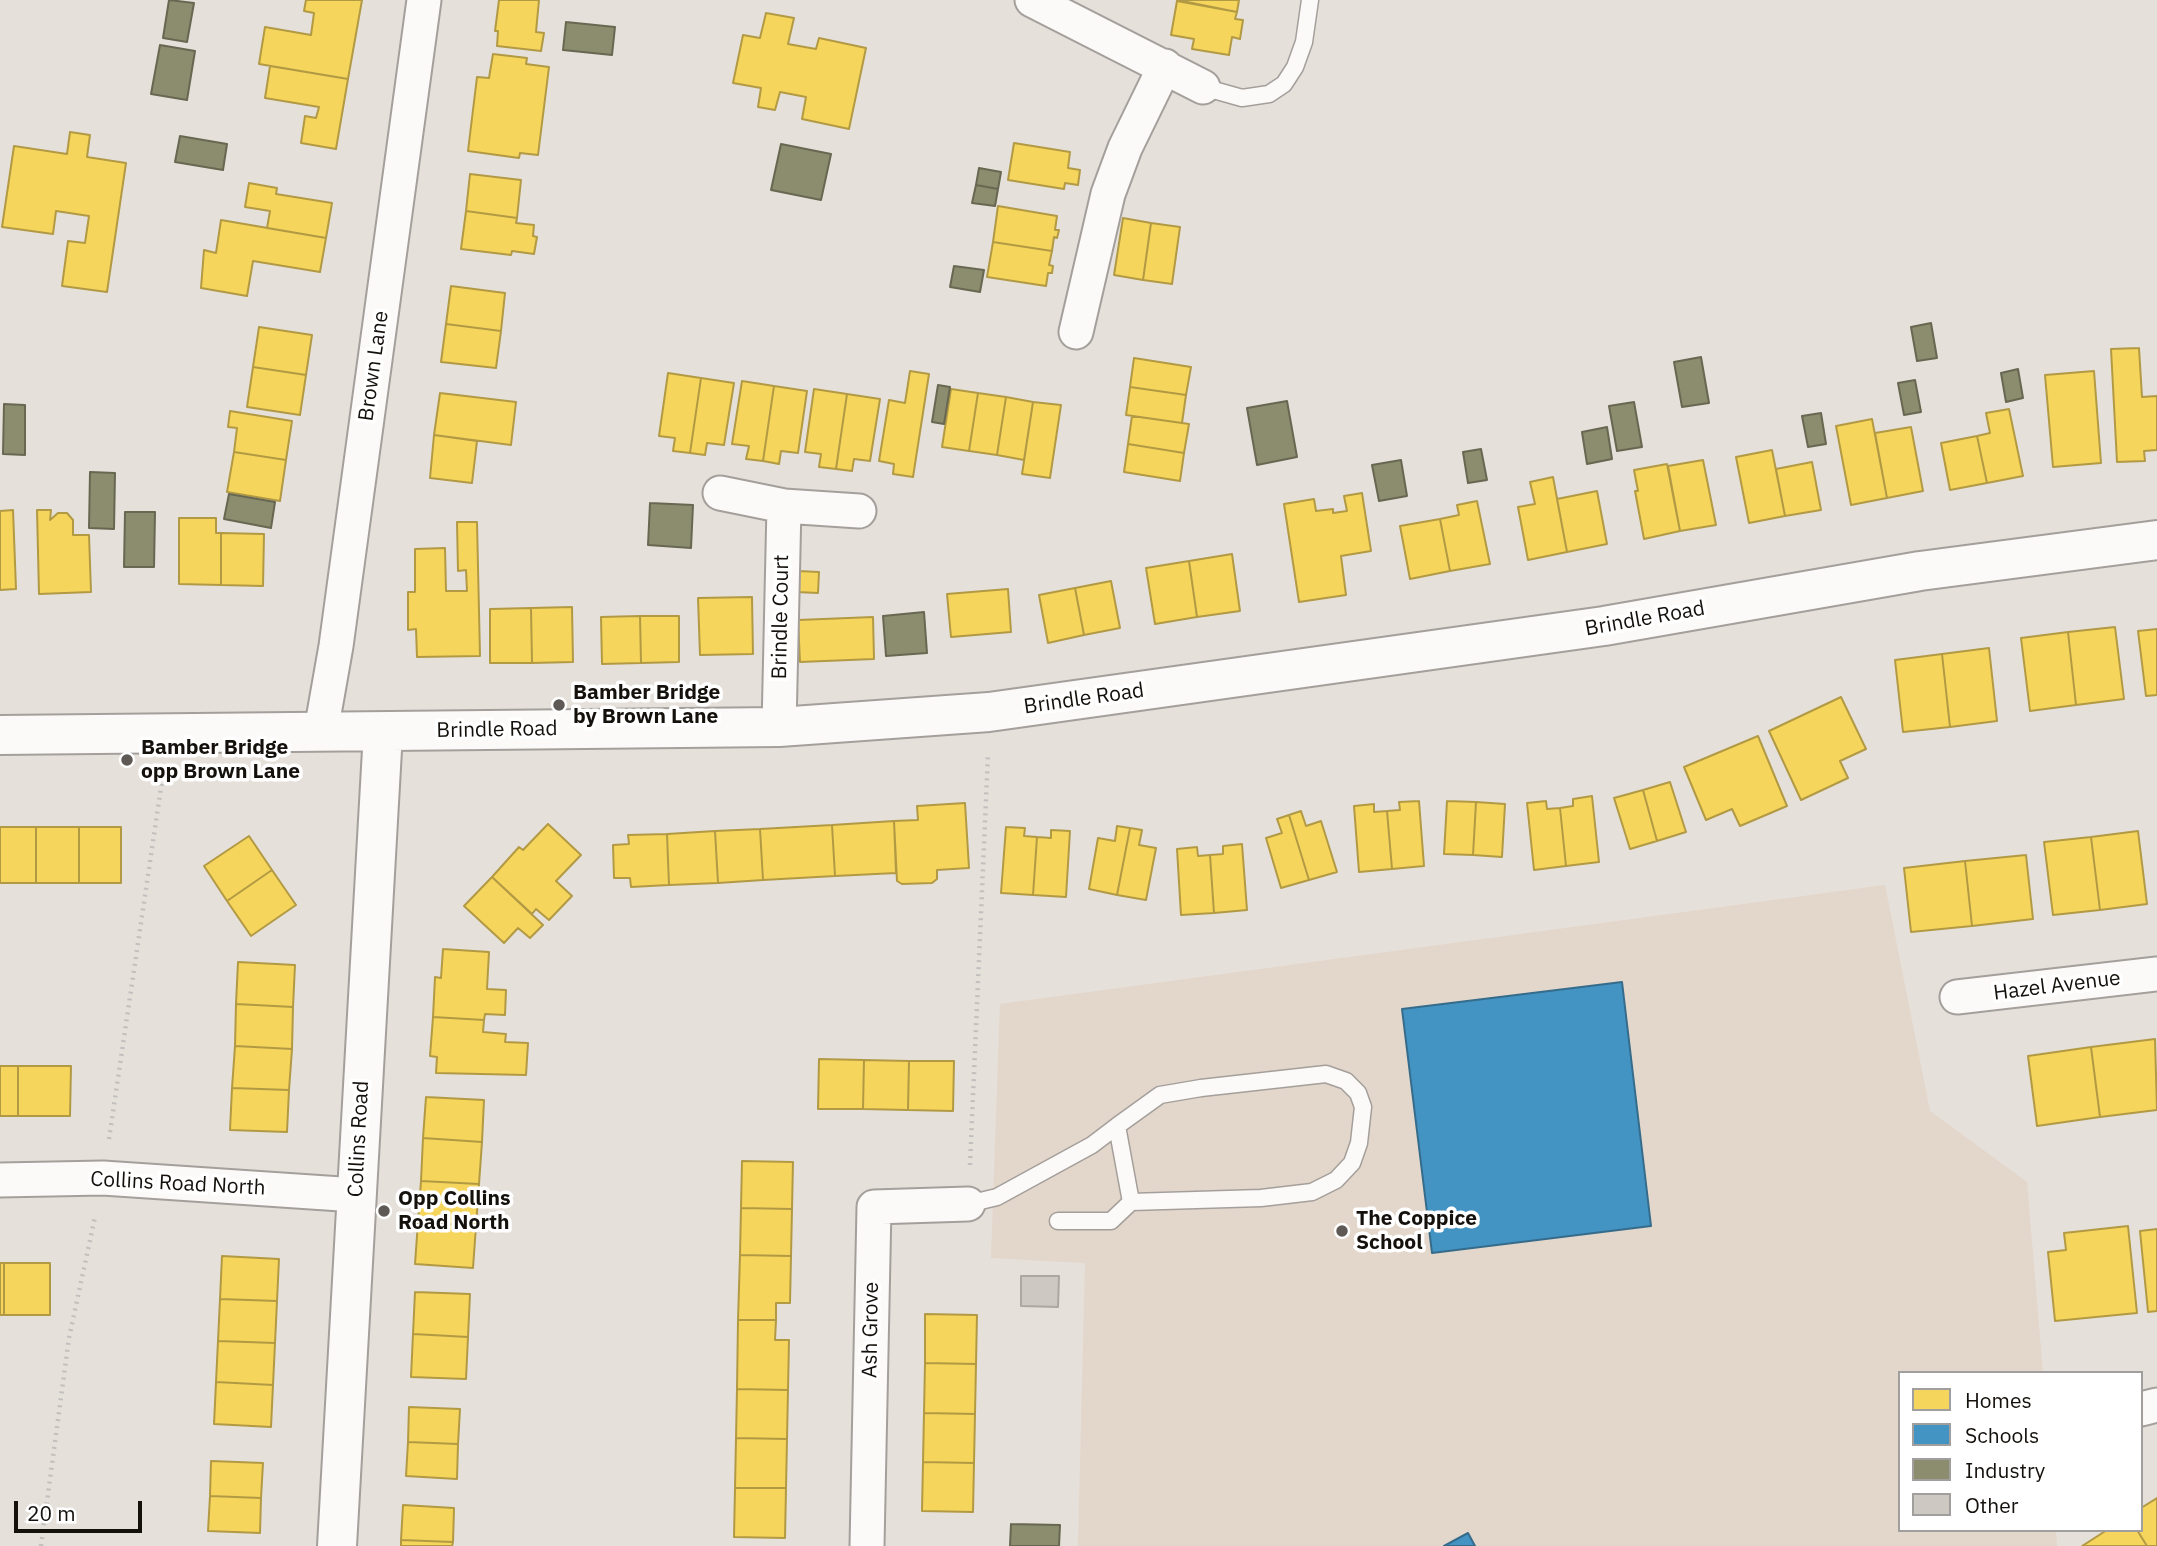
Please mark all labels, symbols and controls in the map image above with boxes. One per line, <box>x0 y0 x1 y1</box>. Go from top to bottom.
street label: Brown Lane <box>354 309 394 423</box>
street label: Brindle Court <box>767 554 795 680</box>
street label: Brindle Road <box>1583 596 1707 642</box>
street label: Brindle Road <box>1022 678 1146 720</box>
place label: Bamber Bridge by Brown Lane <box>573 680 720 730</box>
marker: Bamber Bridge by Brown Lane <box>551 697 567 713</box>
street label: Brindle Road <box>436 716 558 744</box>
place label: Bamber Bridge opp Brown Lane <box>141 735 300 785</box>
marker: Bamber Bridge opp Brown Lane <box>119 752 135 768</box>
street label: Hazel Avenue <box>1992 966 2122 1006</box>
street label: Collins Road <box>343 1080 375 1198</box>
street label: Collins Road North <box>90 1167 266 1201</box>
place label: Opp Collins Road North <box>398 1186 511 1236</box>
marker: Opp Collins Road North <box>376 1203 392 1219</box>
place label: The Coppice School <box>1356 1206 1477 1256</box>
marker: The Coppice School <box>1334 1223 1350 1239</box>
street label: Ash Grove <box>858 1282 884 1378</box>
legend <box>1898 1371 2143 1532</box>
text: Homes <box>1965 1386 2032 1414</box>
text: Schools <box>1965 1421 2039 1449</box>
text: Industry <box>1965 1456 2045 1484</box>
scale bar <box>18 1486 145 1530</box>
text: Other <box>1965 1491 2018 1519</box>
text: 20 m <box>27 1499 76 1527</box>

